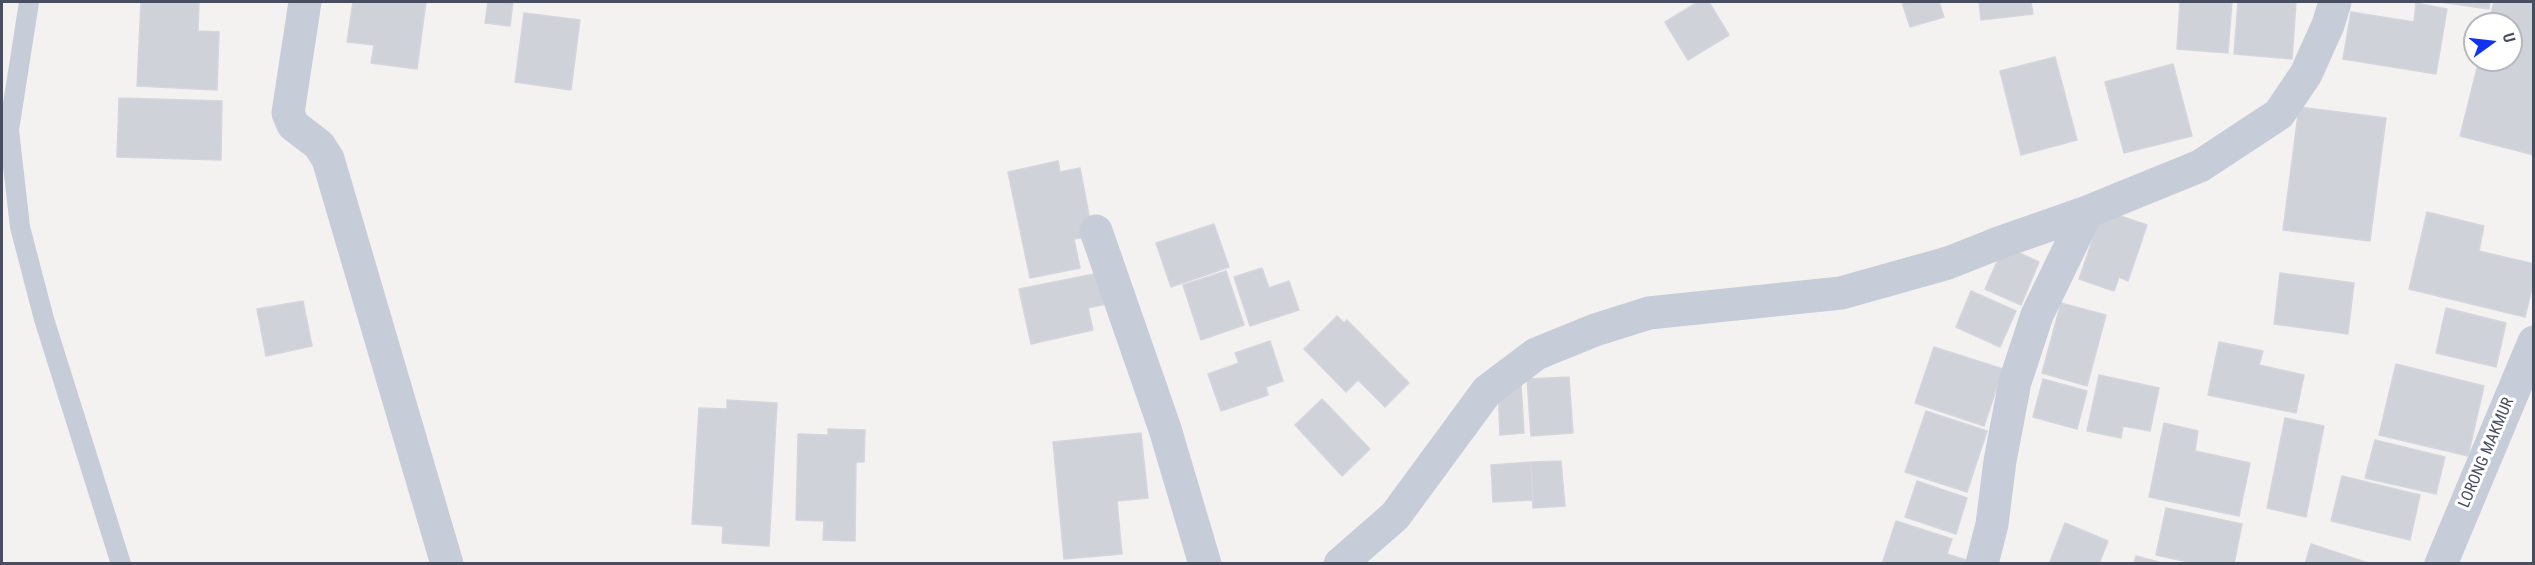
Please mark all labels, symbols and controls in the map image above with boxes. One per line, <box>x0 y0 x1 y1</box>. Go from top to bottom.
north arrow <box>2463 12 2523 72</box>
text: U <box>2499 31 2519 45</box>
street label: LORONG MAKMUR <box>2455 395 2519 511</box>

